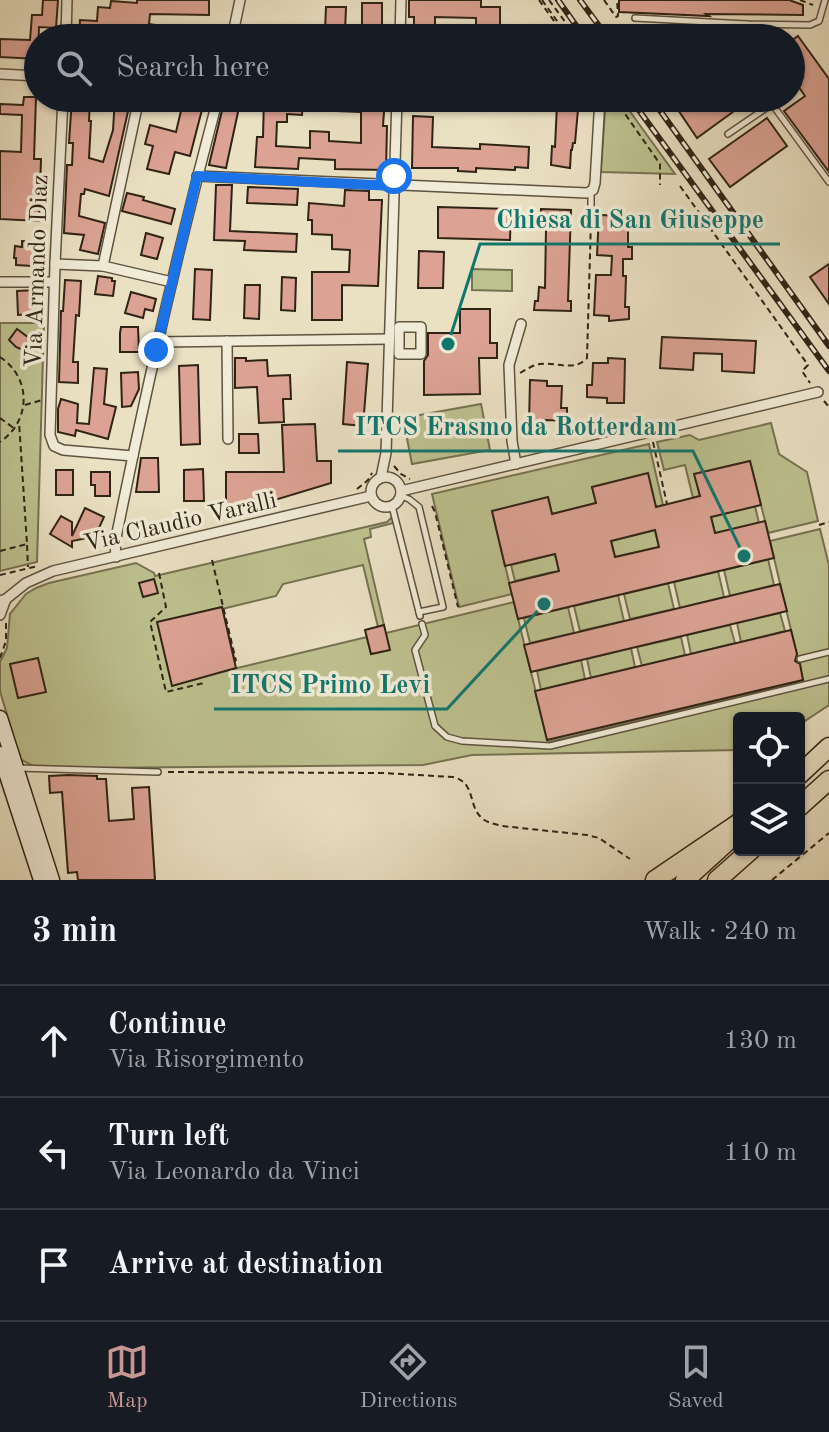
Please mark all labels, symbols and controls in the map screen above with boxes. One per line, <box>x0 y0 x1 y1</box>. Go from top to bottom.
search box <box>24 24 805 112</box>
icon: search <box>52 46 96 90</box>
text: Search here <box>116 53 270 83</box>
route start <box>376 158 412 194</box>
street label: Via Armando Diaz <box>23 174 53 368</box>
callout: Chiesa di San Giuseppe <box>480 194 780 244</box>
text: Chiesa di San Giuseppe <box>496 208 764 234</box>
route end <box>138 332 174 368</box>
callout: ITCS Erasmo da Rotterdam <box>338 401 693 451</box>
text: ITCS Erasmo da Rotterdam <box>355 415 677 441</box>
street label: Via Claudio Varalli <box>82 489 279 557</box>
callout: ITCS Primo Levi <box>214 659 447 709</box>
text: ITCS Primo Levi <box>230 673 430 699</box>
map controls <box>733 712 805 856</box>
button: locate <box>733 712 805 784</box>
button: layers <box>733 784 805 856</box>
text: 3 min <box>32 915 117 949</box>
text: Walk · 240 m <box>643 919 797 945</box>
text: Continue <box>108 1010 227 1040</box>
icon: ahead <box>32 1019 76 1063</box>
text: 130 m <box>724 1028 797 1054</box>
text: Via Risorgimento <box>108 1047 304 1073</box>
text: Turn left <box>108 1122 229 1152</box>
icon: left <box>32 1131 76 1175</box>
text: 110 m <box>724 1140 797 1166</box>
text: Via Leonardo da Vinci <box>108 1159 360 1185</box>
icon: arrive <box>32 1243 76 1287</box>
text: Arrive at destination <box>108 1250 383 1280</box>
tab: Map <box>105 1340 149 1415</box>
tab: Directions <box>360 1340 457 1415</box>
tab: Saved <box>668 1340 724 1415</box>

